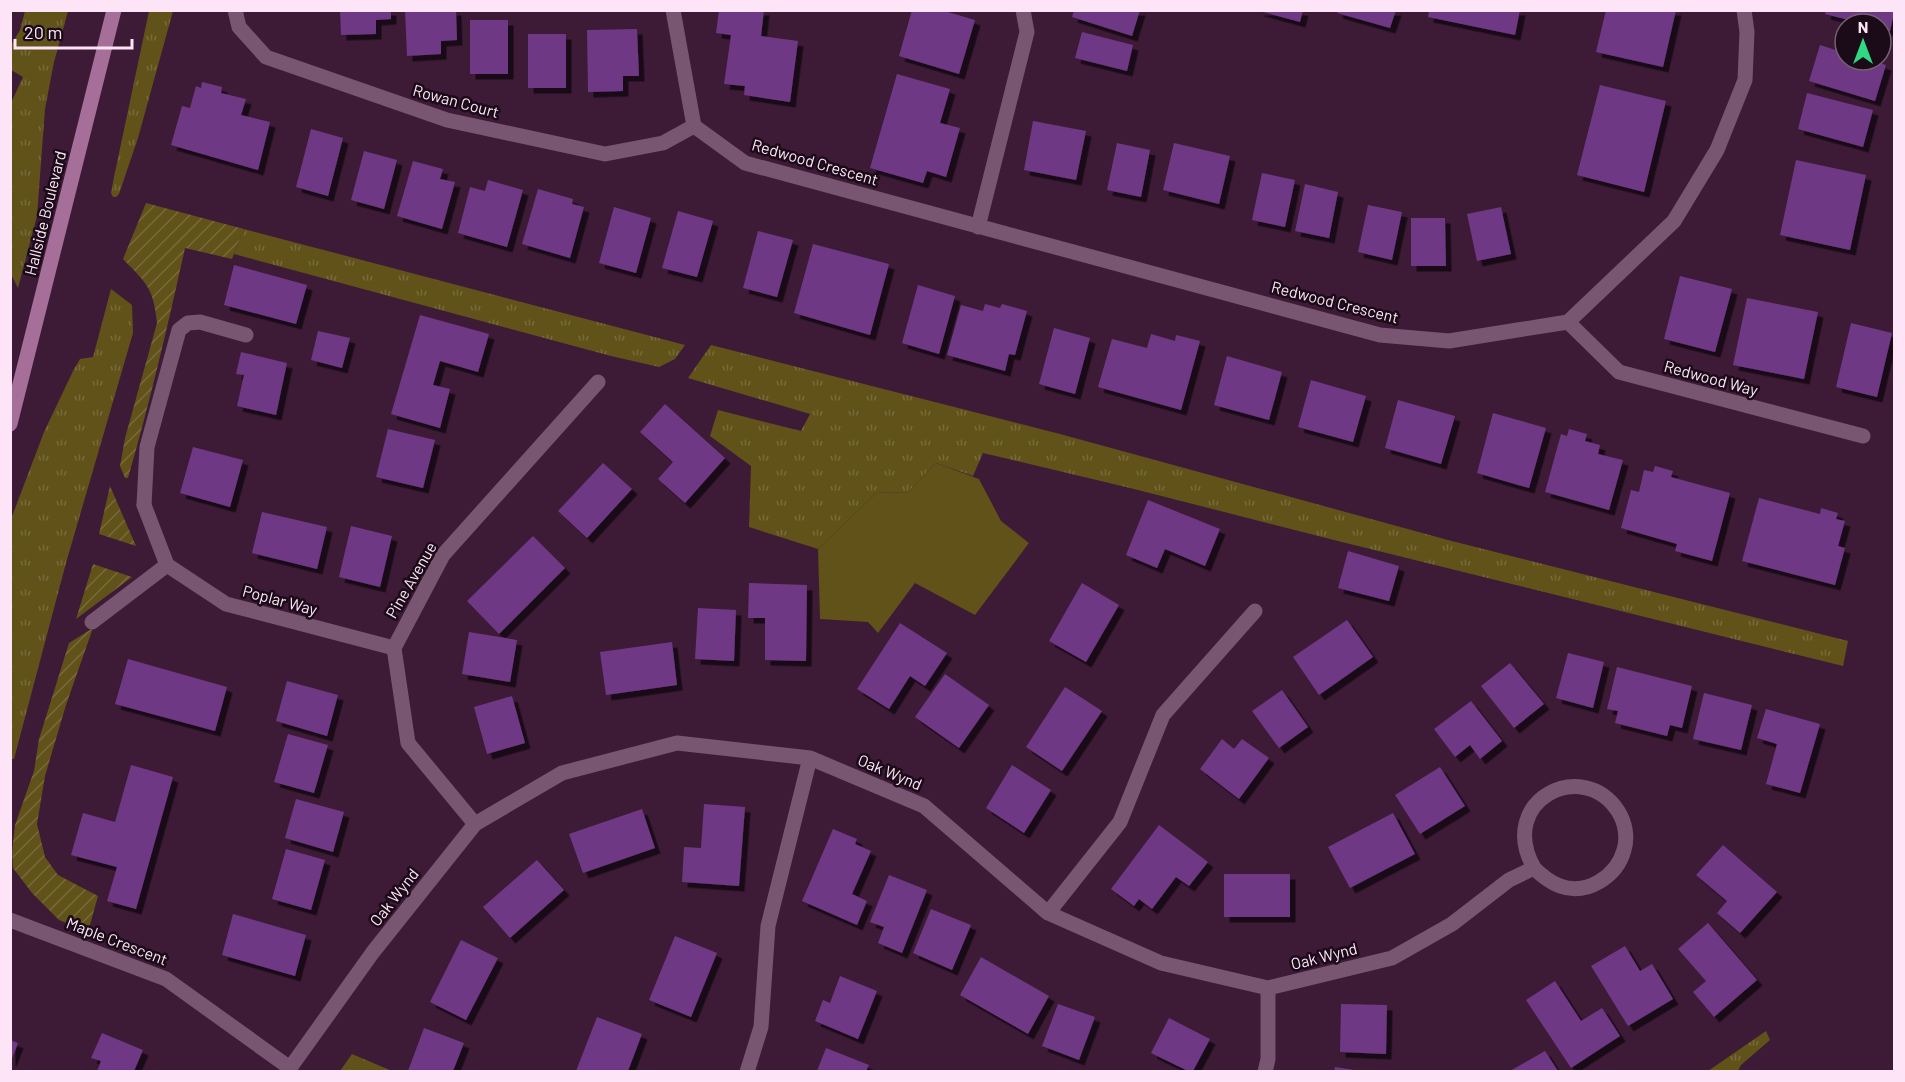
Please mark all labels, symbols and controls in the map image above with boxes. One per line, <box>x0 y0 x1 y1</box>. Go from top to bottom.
scale bar <box>15 12 132 50</box>
north arrow <box>1833 12 1893 72</box>
text: N <box>1858 17 1868 36</box>
text: 20 m <box>24 21 62 43</box>
street label: Rowan Court <box>411 80 501 121</box>
street label: Redwood Crescent <box>750 134 880 189</box>
street label: Hallside Boulevard <box>20 149 69 277</box>
street label: Redwood Crescent <box>1270 277 1401 327</box>
street label: Redwood Way <box>1662 356 1761 399</box>
street label: Pine Avenue <box>381 538 440 621</box>
street label: Poplar Way <box>241 580 320 619</box>
street label: Oak Wynd <box>855 750 925 794</box>
street label: Oak Wynd <box>365 864 422 929</box>
street label: Maple Crescent <box>64 913 170 969</box>
street label: Oak Wynd <box>1289 938 1359 973</box>

